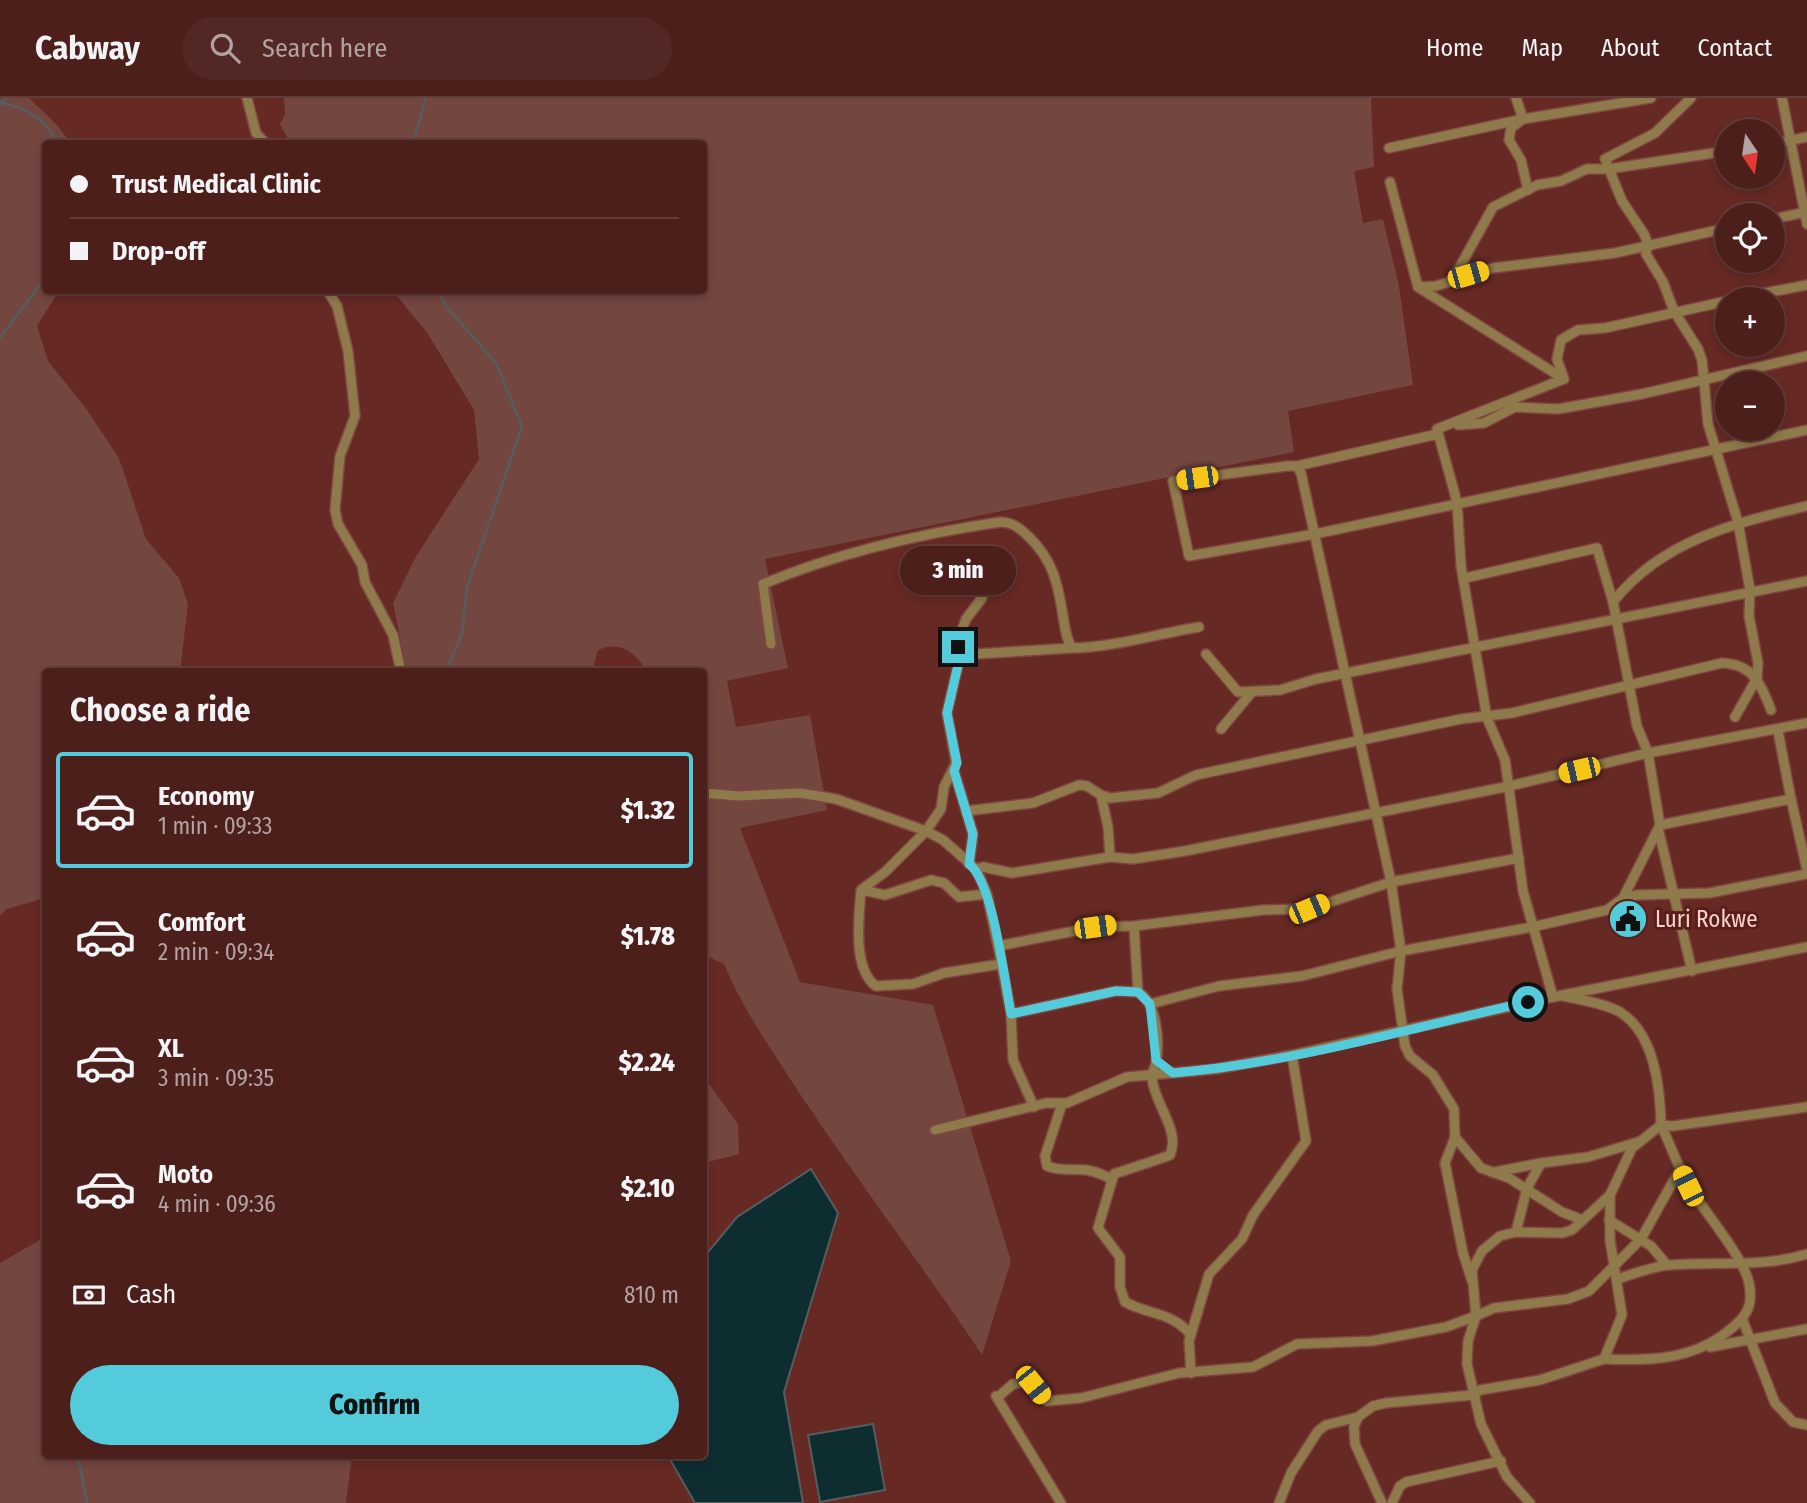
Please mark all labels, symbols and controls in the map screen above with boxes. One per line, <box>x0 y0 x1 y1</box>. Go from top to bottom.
search box <box>182 17 672 80</box>
text: Cabway <box>35 28 140 68</box>
icon: search <box>206 29 244 67</box>
text: Search here <box>262 33 387 64</box>
text: Home <box>1426 34 1483 62</box>
text: Map <box>1521 34 1563 62</box>
text: About <box>1601 34 1659 62</box>
text: Contact <box>1697 34 1772 62</box>
north arrow <box>1715 119 1785 189</box>
map controls <box>1715 119 1785 441</box>
text: Trust Medical Clinic <box>112 169 321 200</box>
button: locate <box>1715 203 1785 273</box>
text: Drop-off <box>112 236 205 267</box>
car <box>1445 259 1492 291</box>
button: + <box>1715 287 1785 357</box>
button: − <box>1715 371 1785 441</box>
car <box>1175 465 1220 491</box>
callout: 3 min <box>900 546 1016 594</box>
text: 3 min <box>932 556 984 584</box>
route end <box>942 631 974 663</box>
text: Choose a ride <box>70 691 251 729</box>
car <box>1557 755 1602 785</box>
icon: car <box>74 779 137 842</box>
text: Economy <box>158 781 254 812</box>
text: $1.32 <box>621 795 675 826</box>
text: 1 min · 09:33 <box>158 812 272 840</box>
car <box>1286 891 1333 927</box>
public building icon: Luri Rokwe <box>1607 898 1649 940</box>
icon: car <box>74 905 137 968</box>
place label: Luri Rokwe <box>1655 905 1758 933</box>
text: Comfort <box>158 907 246 938</box>
car <box>1073 914 1118 940</box>
text: $1.78 <box>621 921 675 952</box>
text: 2 min · 09:34 <box>158 938 274 966</box>
route start <box>1512 986 1544 1018</box>
icon: car <box>74 1031 137 1094</box>
text: XL <box>158 1033 184 1064</box>
text: $2.24 <box>619 1047 675 1078</box>
text: 3 min · 09:35 <box>158 1064 274 1092</box>
icon: car <box>74 1157 137 1220</box>
text: Moto <box>158 1159 213 1190</box>
car <box>1670 1163 1707 1209</box>
text: $2.10 <box>621 1173 675 1204</box>
text: 4 min · 09:36 <box>158 1190 276 1218</box>
icon: cash <box>70 1276 108 1314</box>
text: Cash <box>126 1279 176 1310</box>
text: 810 m <box>624 1281 679 1309</box>
car <box>1012 1362 1055 1408</box>
button: Confirm <box>70 1365 679 1445</box>

